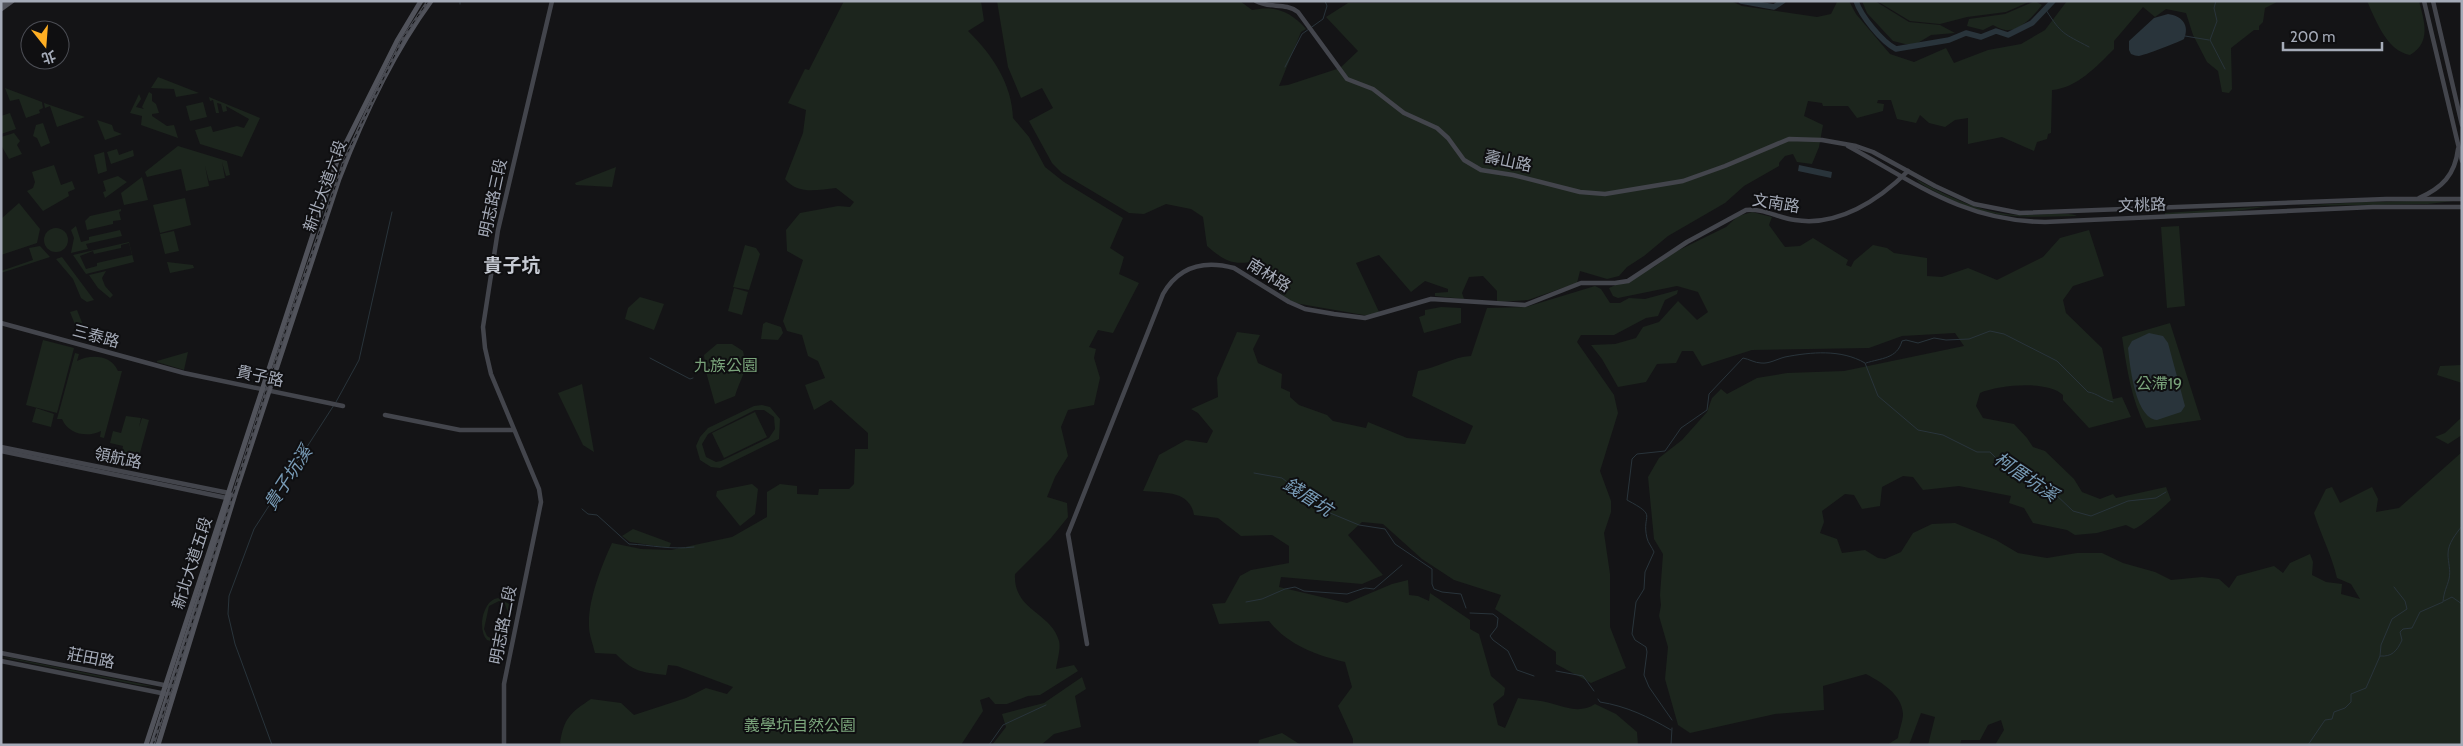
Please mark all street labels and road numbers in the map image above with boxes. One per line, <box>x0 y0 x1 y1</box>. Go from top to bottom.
street label: 新北大道六段 <box>300 138 350 234</box>
street label: 壽山路 <box>1483 147 1533 175</box>
street label: 明志路三段 <box>475 157 511 239</box>
street label: 文南路 <box>1751 190 1801 216</box>
street label: 文桃路 <box>2118 195 2166 215</box>
street label: 南林路 <box>1244 254 1294 296</box>
street label: 三泰路 <box>70 321 122 351</box>
street label: 貴子路 <box>235 362 285 390</box>
street label: 領航路 <box>93 444 143 472</box>
street label: 新北大道五段 <box>168 514 216 612</box>
street label: 明志路二段 <box>486 584 520 666</box>
street label: 莊田路 <box>66 644 116 672</box>

